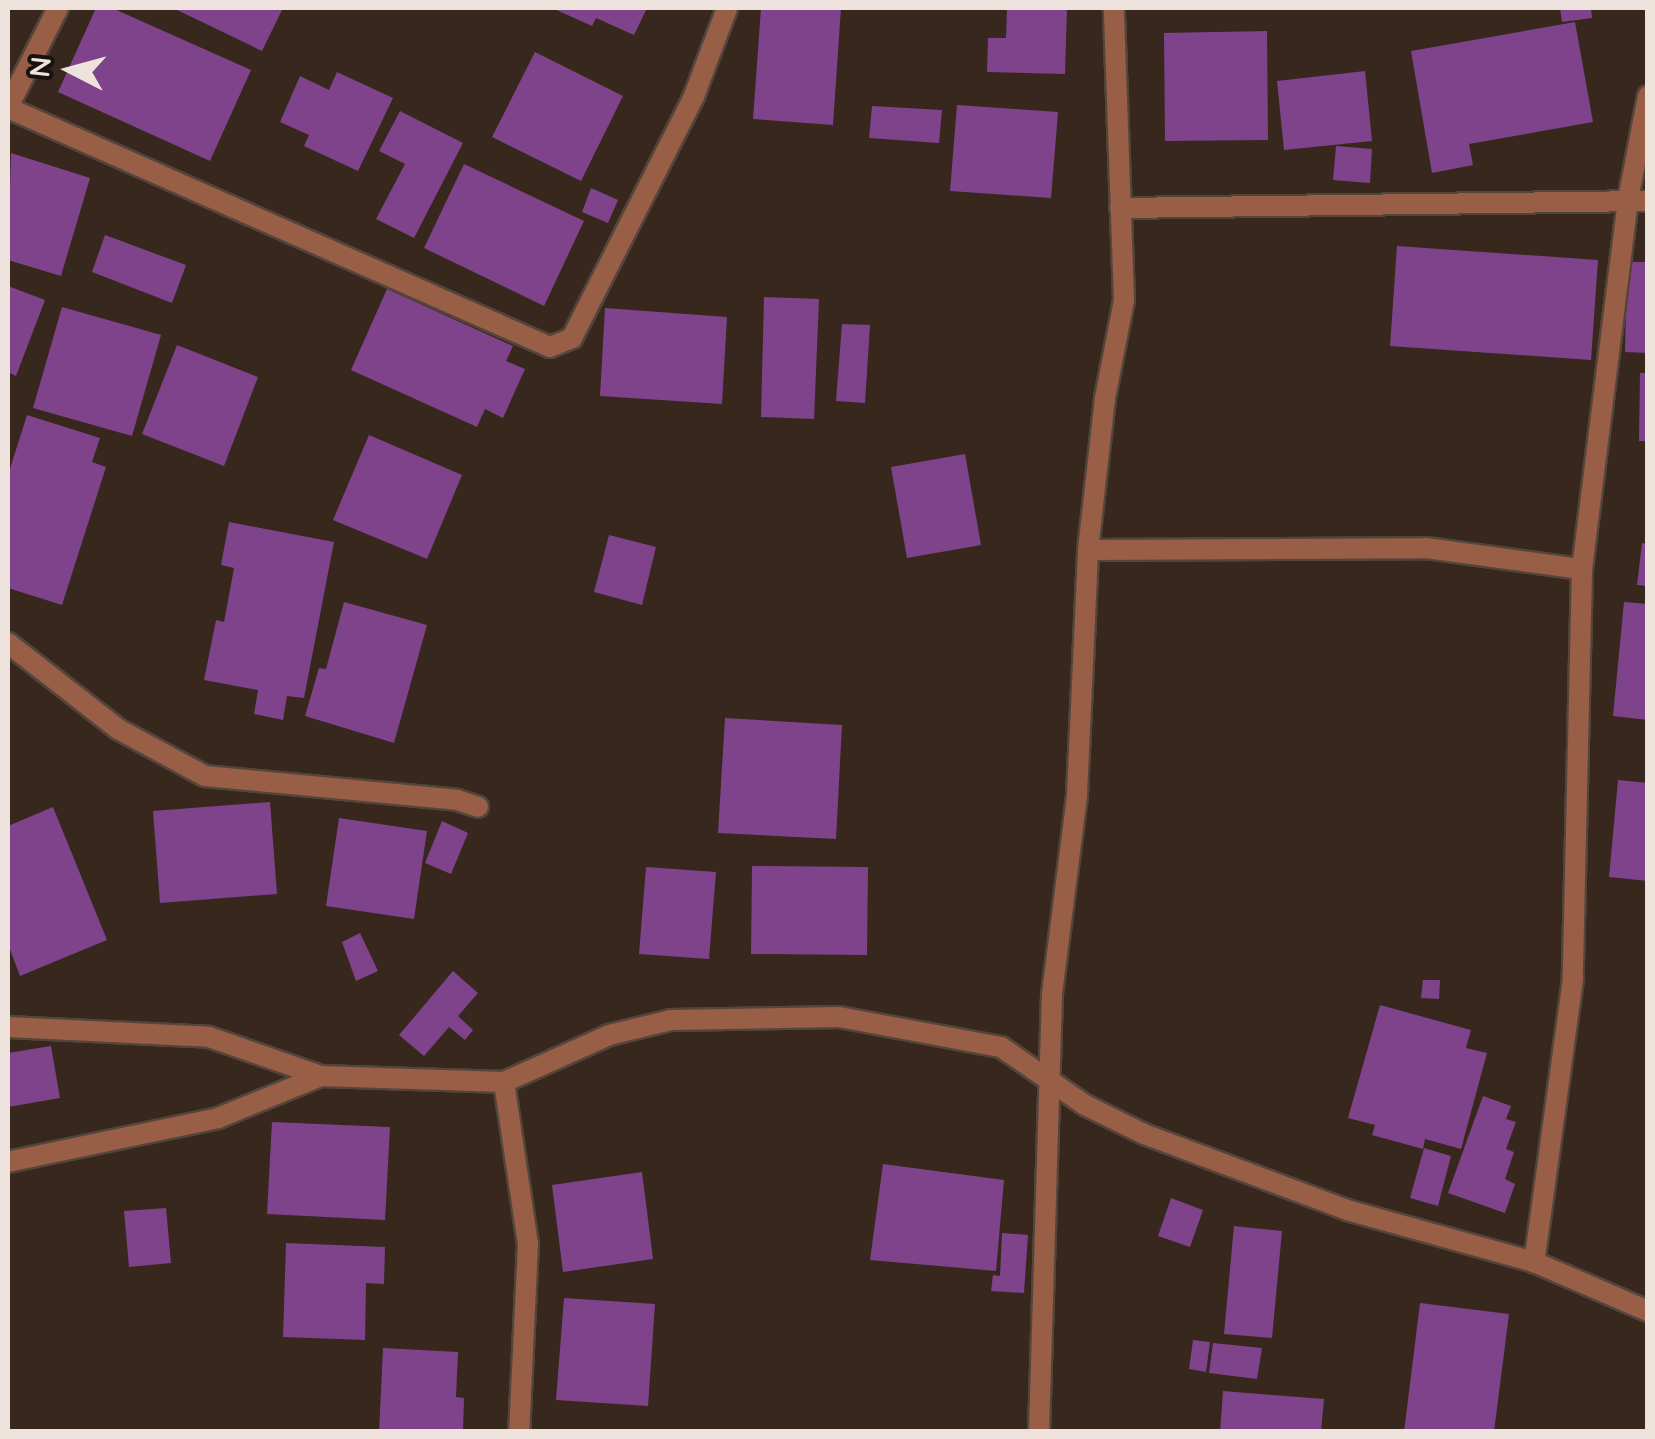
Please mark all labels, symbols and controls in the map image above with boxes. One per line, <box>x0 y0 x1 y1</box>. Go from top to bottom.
north arrow <box>20 20 120 120</box>
text: N <box>21 55 58 79</box>

